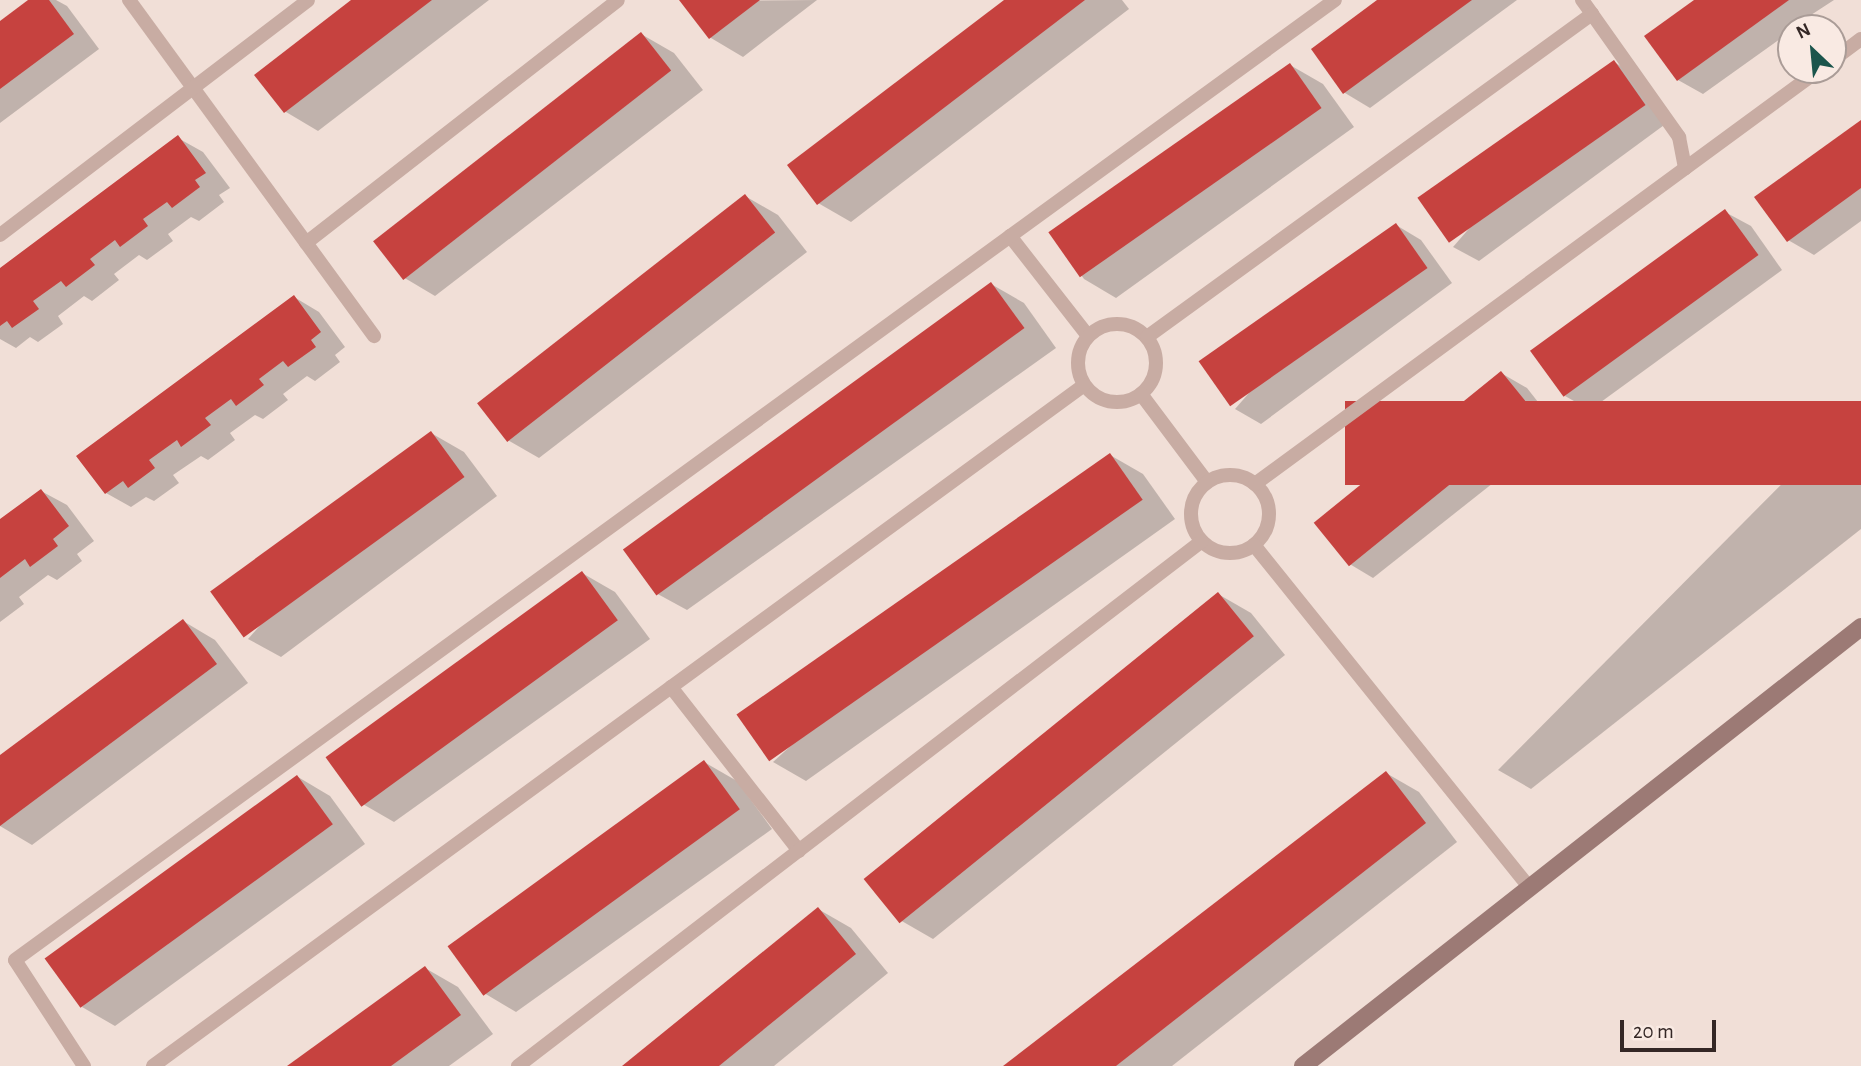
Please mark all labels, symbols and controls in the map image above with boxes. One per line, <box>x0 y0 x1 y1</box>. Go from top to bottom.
north arrow <box>1777 14 1847 84</box>
text: N <box>1793 20 1814 43</box>
scale bar <box>1623 1006 1719 1050</box>
text: 20 m <box>1633 1021 1674 1042</box>

